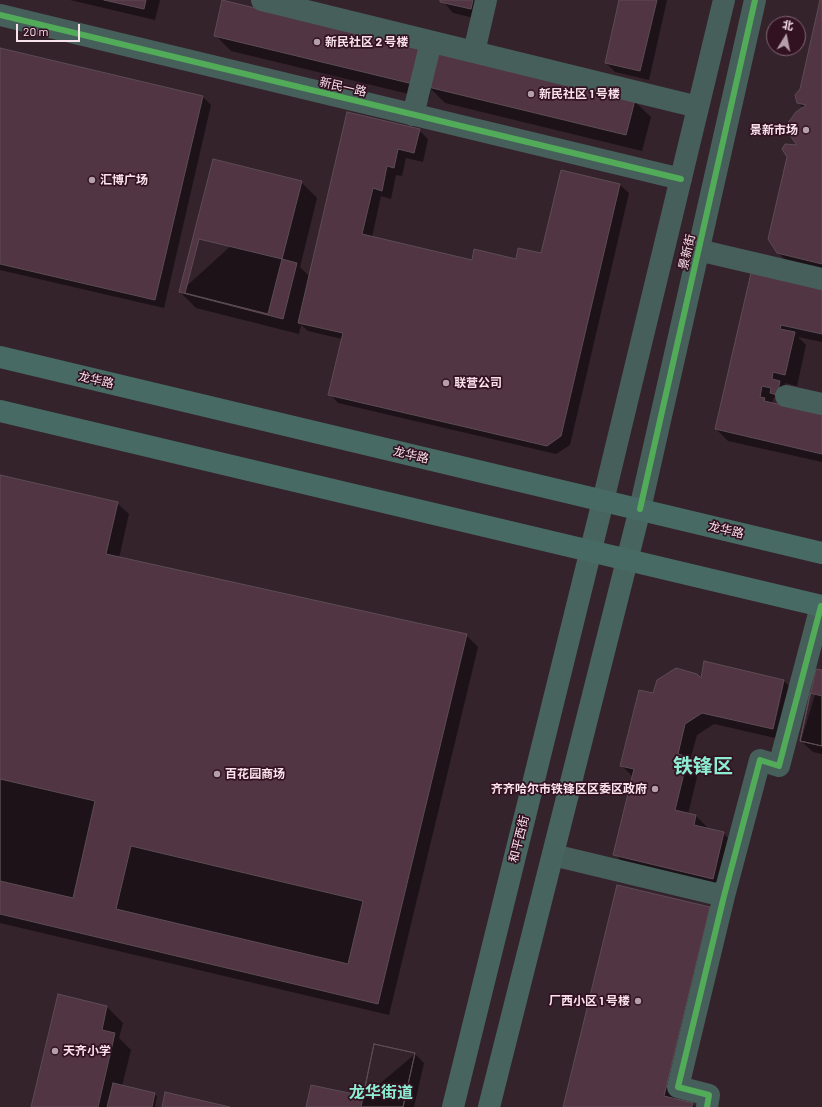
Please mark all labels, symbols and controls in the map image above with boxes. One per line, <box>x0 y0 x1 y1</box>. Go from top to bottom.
scale bar <box>18 16 82 42</box>
north arrow <box>766 16 806 56</box>
text: 北 <box>781 17 795 32</box>
text: 20 m <box>23 24 49 38</box>
place label: 新民社区 2 号楼 <box>325 35 409 49</box>
marker: 新民社区 2 号楼 <box>312 37 322 47</box>
street label: 新民一路 <box>318 75 368 99</box>
place label: 新民社区 1 号楼 <box>539 87 620 101</box>
marker: 新民社区 1 号楼 <box>526 89 536 99</box>
place label: 景新市场 <box>750 123 798 137</box>
marker: 景新市场 <box>801 125 811 135</box>
place label: 汇博广场 <box>100 173 148 187</box>
marker: 汇博广场 <box>87 175 97 185</box>
street label: 景新街 <box>676 233 698 271</box>
street label: 龙华路 <box>77 369 115 391</box>
place label: 联营公司 <box>454 376 502 390</box>
marker: 联营公司 <box>441 378 451 388</box>
street label: 龙华路 <box>392 444 430 466</box>
street label: 龙华路 <box>707 519 745 541</box>
district label: 铁锋区 <box>673 754 733 778</box>
place label: 百花园商场 <box>225 767 285 781</box>
marker: 百花园商场 <box>212 769 222 779</box>
place label: 齐齐哈尔市铁锋区区委区政府 <box>491 782 647 796</box>
marker: 齐齐哈尔市铁锋区区委区政府 <box>650 784 660 794</box>
street label: 和平西街 <box>506 814 532 864</box>
place label: 厂西小区 1 号楼 <box>549 994 630 1008</box>
marker: 厂西小区 1 号楼 <box>633 996 643 1006</box>
place label: 天齐小学 <box>63 1044 111 1058</box>
marker: 天齐小学 <box>50 1046 60 1056</box>
district label: 龙华街道 <box>349 1083 413 1103</box>

